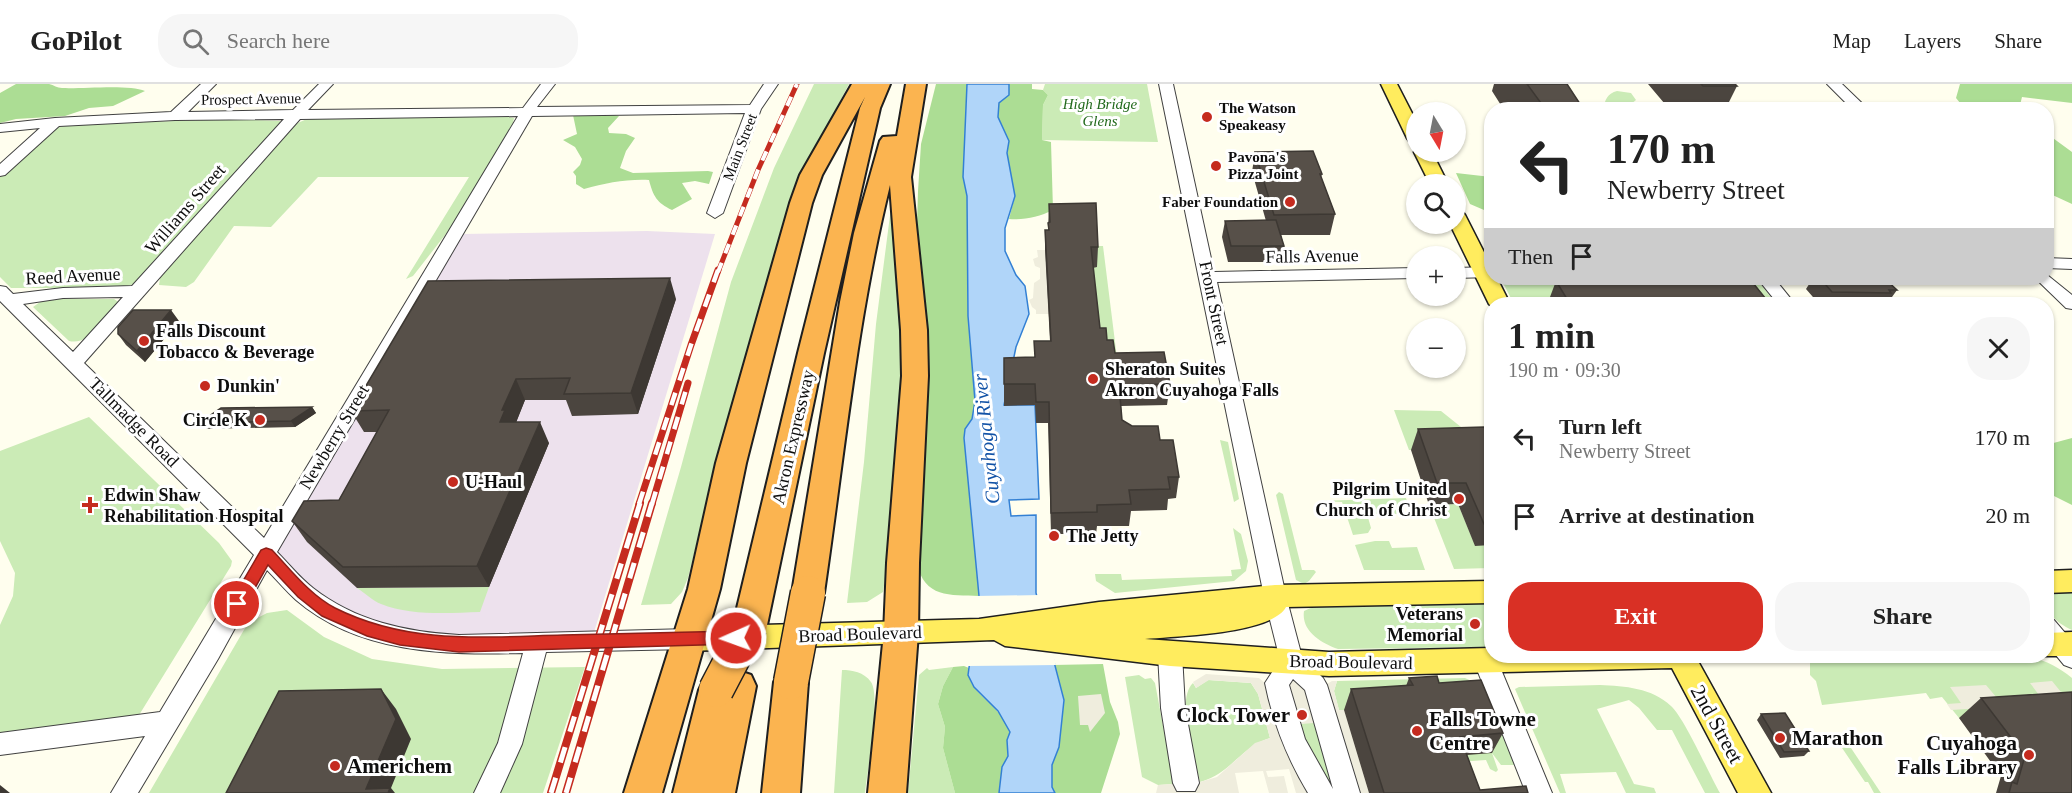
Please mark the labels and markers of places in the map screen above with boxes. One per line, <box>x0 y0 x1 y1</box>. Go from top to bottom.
place label: The Watson Speakeasy <box>1219 100 1296 133</box>
marker: The Watson Speakeasy <box>1200 110 1214 124</box>
place label: Pavona's Pizza Joint <box>1228 149 1298 182</box>
marker: Pavona's Pizza Joint <box>1209 159 1223 173</box>
place label: Faber Foundation <box>1162 194 1279 210</box>
marker: Faber Foundation <box>1283 195 1297 209</box>
place label: Falls Discount Tobacco & Beverage <box>156 321 314 362</box>
marker: Falls Discount Tobacco & Beverage <box>137 334 151 348</box>
place label: Sheraton Suites Akron Cuyahoga Falls <box>1105 359 1279 400</box>
marker: Sheraton Suites Akron Cuyahoga Falls <box>1086 372 1100 386</box>
place label: Dunkin' <box>217 376 280 396</box>
marker: Dunkin' <box>198 379 212 393</box>
place label: Circle K <box>183 410 248 430</box>
marker: Circle K <box>253 413 267 427</box>
place label: U-Haul <box>465 472 522 492</box>
marker: U-Haul <box>446 475 460 489</box>
place label: Pilgrim United Church of Christ <box>1315 479 1447 520</box>
place label: Edwin Shaw Rehabilitation Hospital <box>104 485 284 526</box>
marker: Pilgrim United Church of Christ <box>1452 492 1466 506</box>
marker: Edwin Shaw Rehabilitation Hospital <box>81 496 99 514</box>
place label: The Jetty <box>1066 526 1138 546</box>
marker: The Jetty <box>1047 529 1061 543</box>
pin <box>211 578 262 629</box>
place label: Veterans Memorial <box>1387 604 1463 645</box>
marker: Veterans Memorial <box>1468 617 1482 631</box>
place label: Clock Tower <box>1176 703 1290 727</box>
place label: Falls Towne Centre <box>1429 707 1536 755</box>
marker: Clock Tower <box>1295 708 1309 722</box>
marker: Falls Towne Centre <box>1410 724 1424 738</box>
place label: Marathon <box>1792 726 1883 750</box>
marker: Marathon <box>1773 731 1787 745</box>
place label: Cuyahoga Falls Library <box>1897 731 2017 779</box>
marker: Cuyahoga Falls Library <box>2022 748 2036 762</box>
place label: Americhem <box>347 754 452 778</box>
marker: Americhem <box>328 759 342 773</box>

